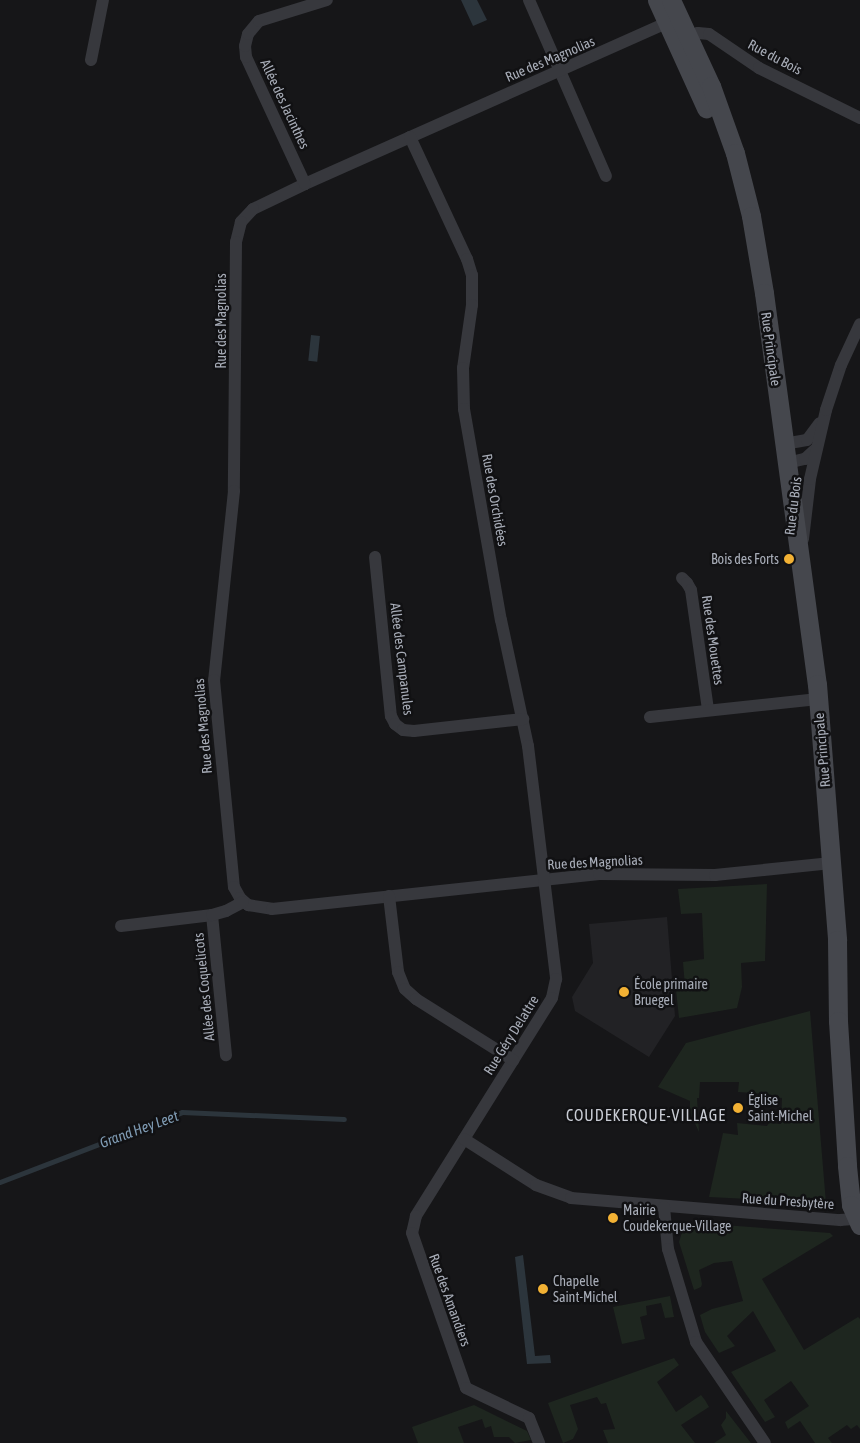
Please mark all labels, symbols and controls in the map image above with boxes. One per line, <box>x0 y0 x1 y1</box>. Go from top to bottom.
street label: Rue des Magnolias <box>503 33 597 85</box>
street label: Rue du Bois <box>745 36 805 78</box>
street label: Allée des Jacinthes <box>257 57 313 151</box>
street label: Rue des Magnolias <box>213 273 229 369</box>
street label: Rue Principale <box>757 311 785 387</box>
street label: Rue des Orchidées <box>479 452 511 548</box>
street label: Rue du Bois <box>781 476 805 536</box>
place label: Bois des Forts <box>711 551 779 567</box>
marker: Bois des Forts <box>783 553 795 565</box>
street label: Rue des Mouettes <box>698 594 728 686</box>
street label: Allée des Campanules <box>387 602 417 716</box>
street label: Rue des Magnolias <box>190 678 216 774</box>
street label: Rue Principale <box>810 712 834 788</box>
street label: Rue des Magnolias <box>547 851 643 873</box>
street label: Allée des Coquelicots <box>190 932 218 1042</box>
place label: École primaire Bruegel <box>634 976 708 1009</box>
marker: École primaire Bruegel <box>618 986 630 998</box>
street label: Rue Géry Delattre <box>480 992 542 1078</box>
place label: Église Saint-Michel <box>748 1092 813 1124</box>
marker: Église Saint-Michel <box>732 1102 744 1114</box>
district label: COUDEKERQUE-VILLAGE <box>564 1105 728 1125</box>
water label: Grand Hey Leet <box>97 1106 181 1152</box>
street label: Rue du Presbytère <box>741 1189 835 1213</box>
place label: Mairie Coudekerque-Village <box>623 1202 731 1234</box>
marker: Mairie Coudekerque-Village <box>607 1212 619 1224</box>
street label: Rue des Amandiers <box>425 1251 475 1349</box>
place label: Chapelle Saint-Michel <box>553 1273 618 1305</box>
marker: Chapelle Saint-Michel <box>537 1283 549 1295</box>

